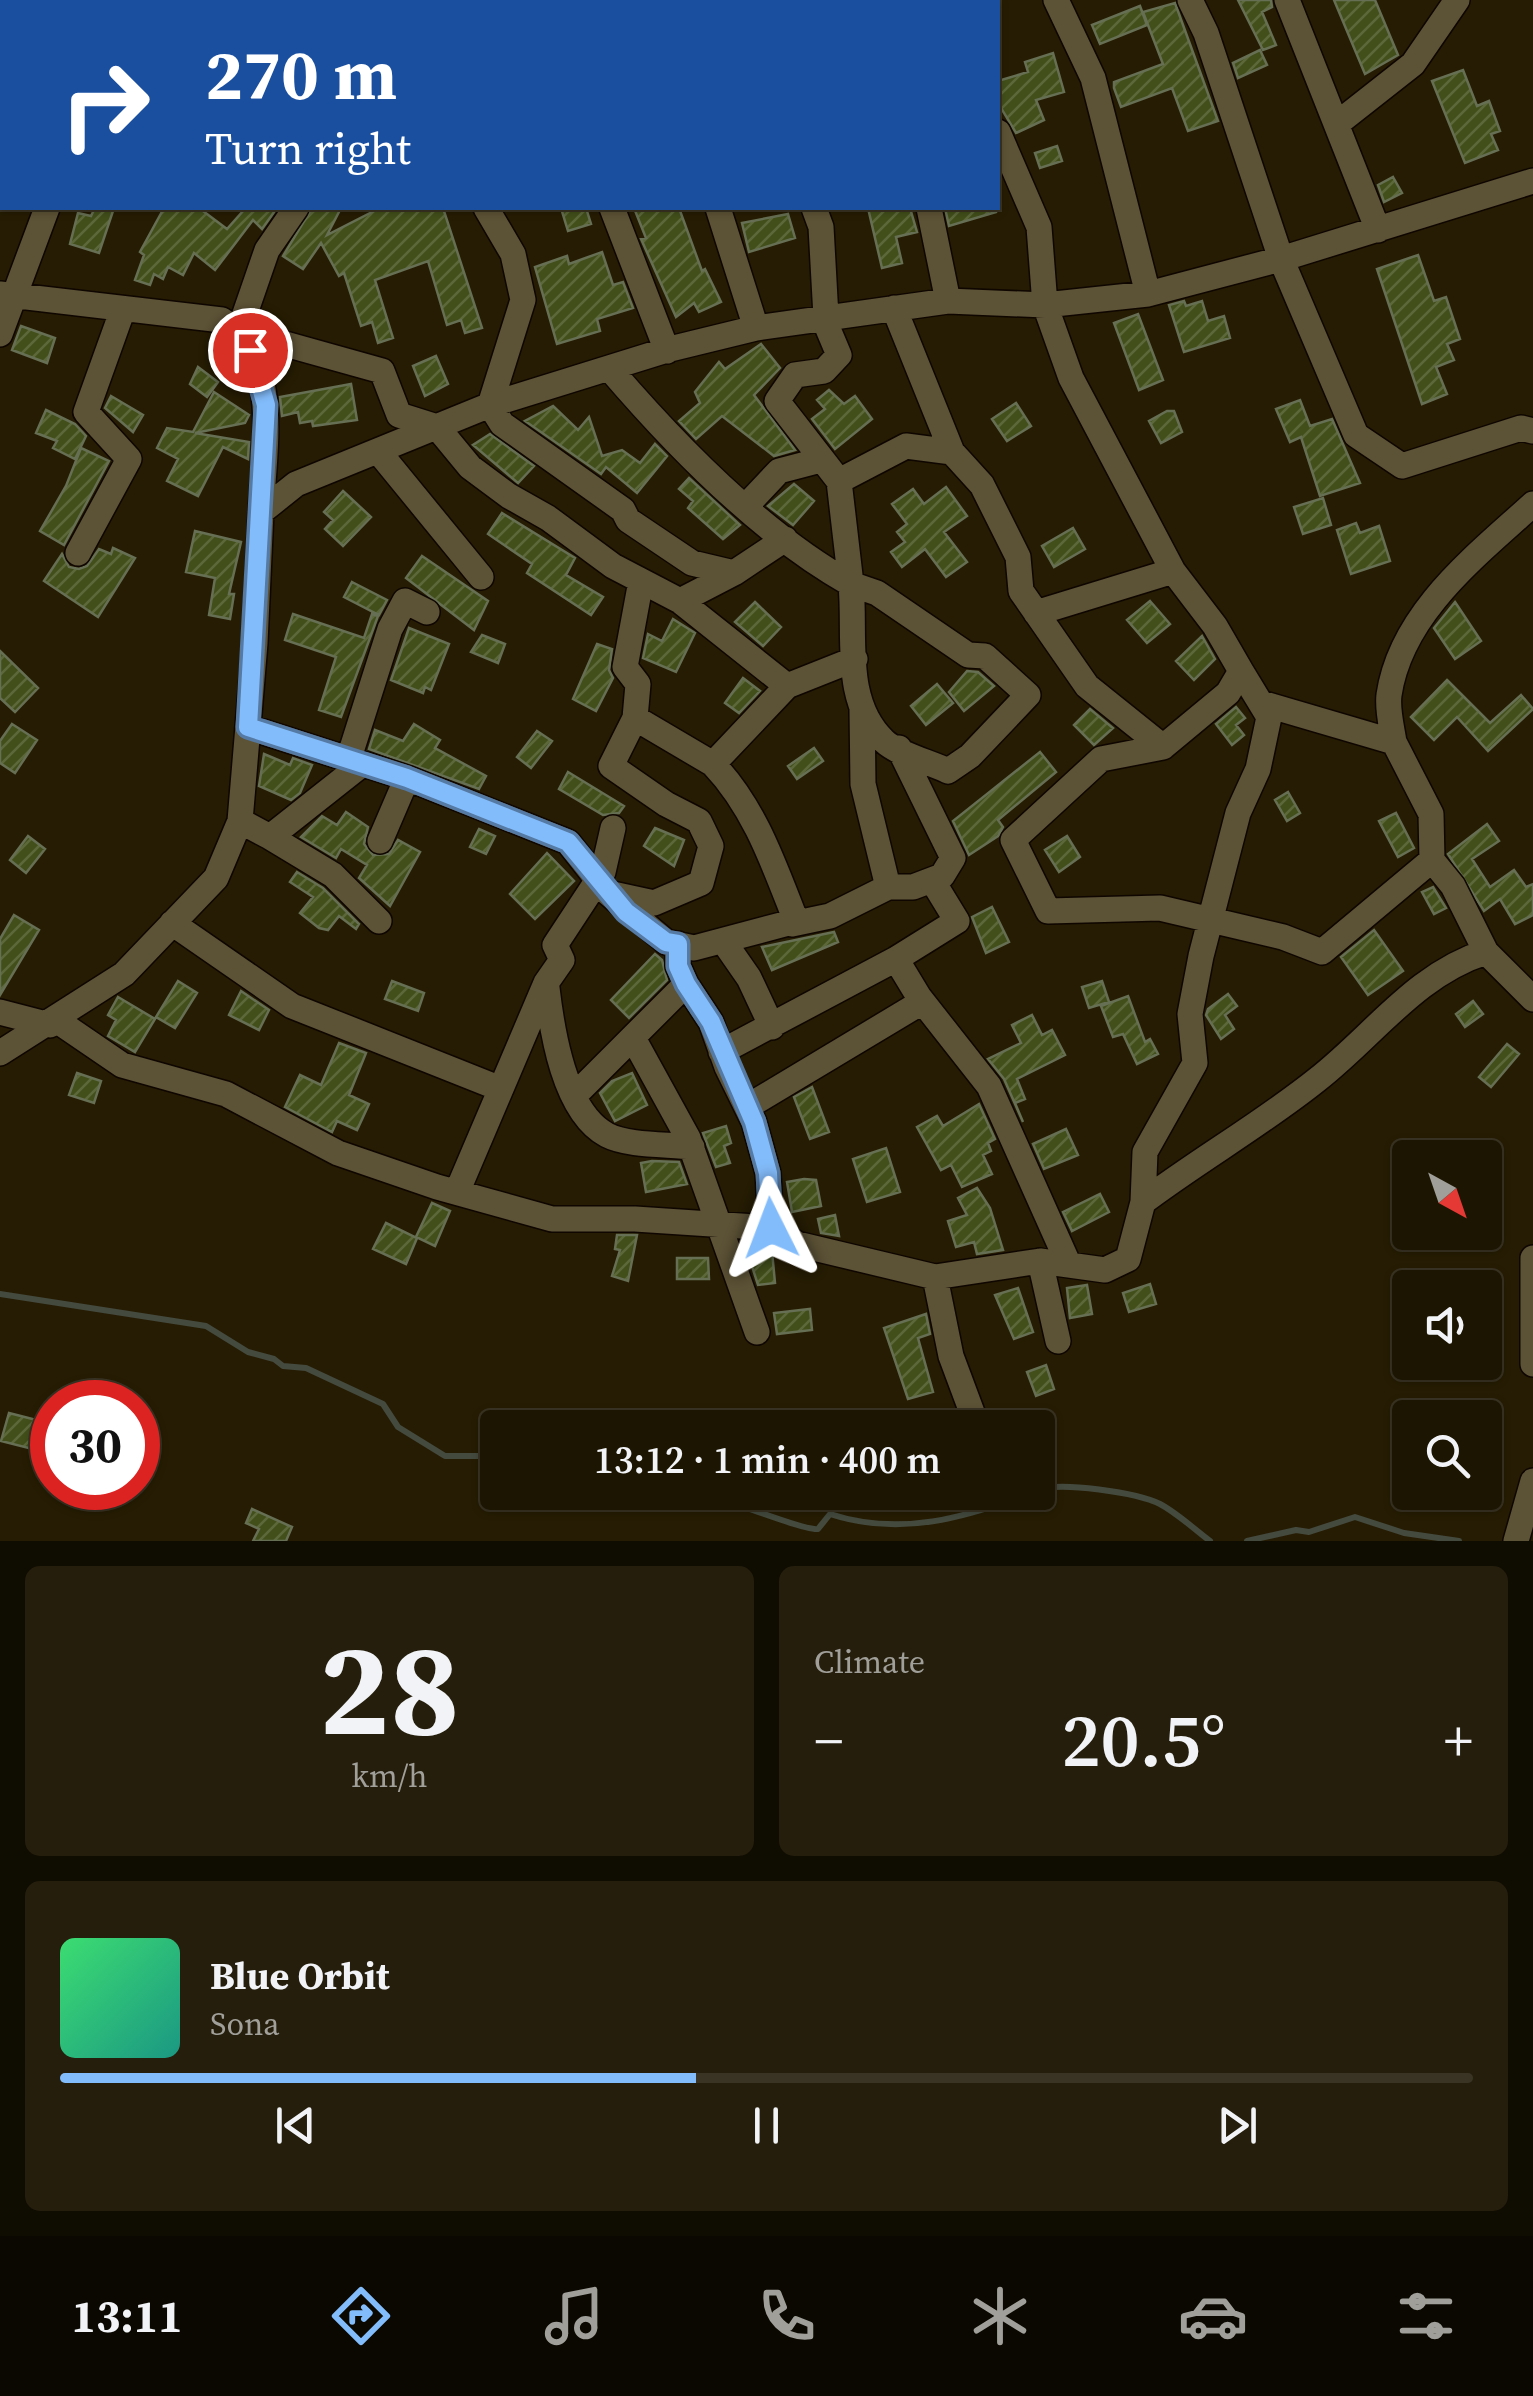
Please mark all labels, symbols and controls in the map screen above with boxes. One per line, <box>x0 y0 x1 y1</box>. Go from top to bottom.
text: 270 m <box>205 26 397 122</box>
icon: right <box>40 40 170 170</box>
text: Turn right <box>205 117 411 179</box>
pin <box>208 308 293 393</box>
icon: arrive <box>223 323 278 378</box>
north arrow <box>1392 1140 1502 1250</box>
map controls <box>1392 1140 1502 1510</box>
position arrow <box>719 1176 823 1280</box>
button: sound <box>1392 1270 1502 1380</box>
speed limit sign: 30 <box>30 1380 160 1510</box>
button: search <box>1392 1400 1502 1510</box>
text: 13:12 · 1 min · 400 m <box>594 1434 941 1486</box>
text: 28 <box>319 1599 460 1778</box>
text: Climate <box>814 1640 925 1684</box>
text: 20.5° <box>1061 1688 1226 1791</box>
text: − <box>814 1703 843 1778</box>
text: + <box>1444 1703 1473 1778</box>
text: km/h <box>351 1754 428 1798</box>
text: Blue Orbit <box>210 1950 390 2002</box>
text: Sona <box>210 2002 280 2046</box>
icon: previous <box>268 2098 323 2153</box>
icon: pause <box>739 2098 794 2153</box>
icon: next <box>1210 2098 1265 2153</box>
icon: directions <box>326 2281 396 2351</box>
icon: music <box>539 2281 609 2351</box>
icon: phone <box>752 2281 822 2351</box>
icon: climate <box>965 2281 1035 2351</box>
icon: car <box>1178 2281 1248 2351</box>
icon: filters <box>1391 2281 1461 2351</box>
text: 13:11 <box>72 2285 183 2347</box>

